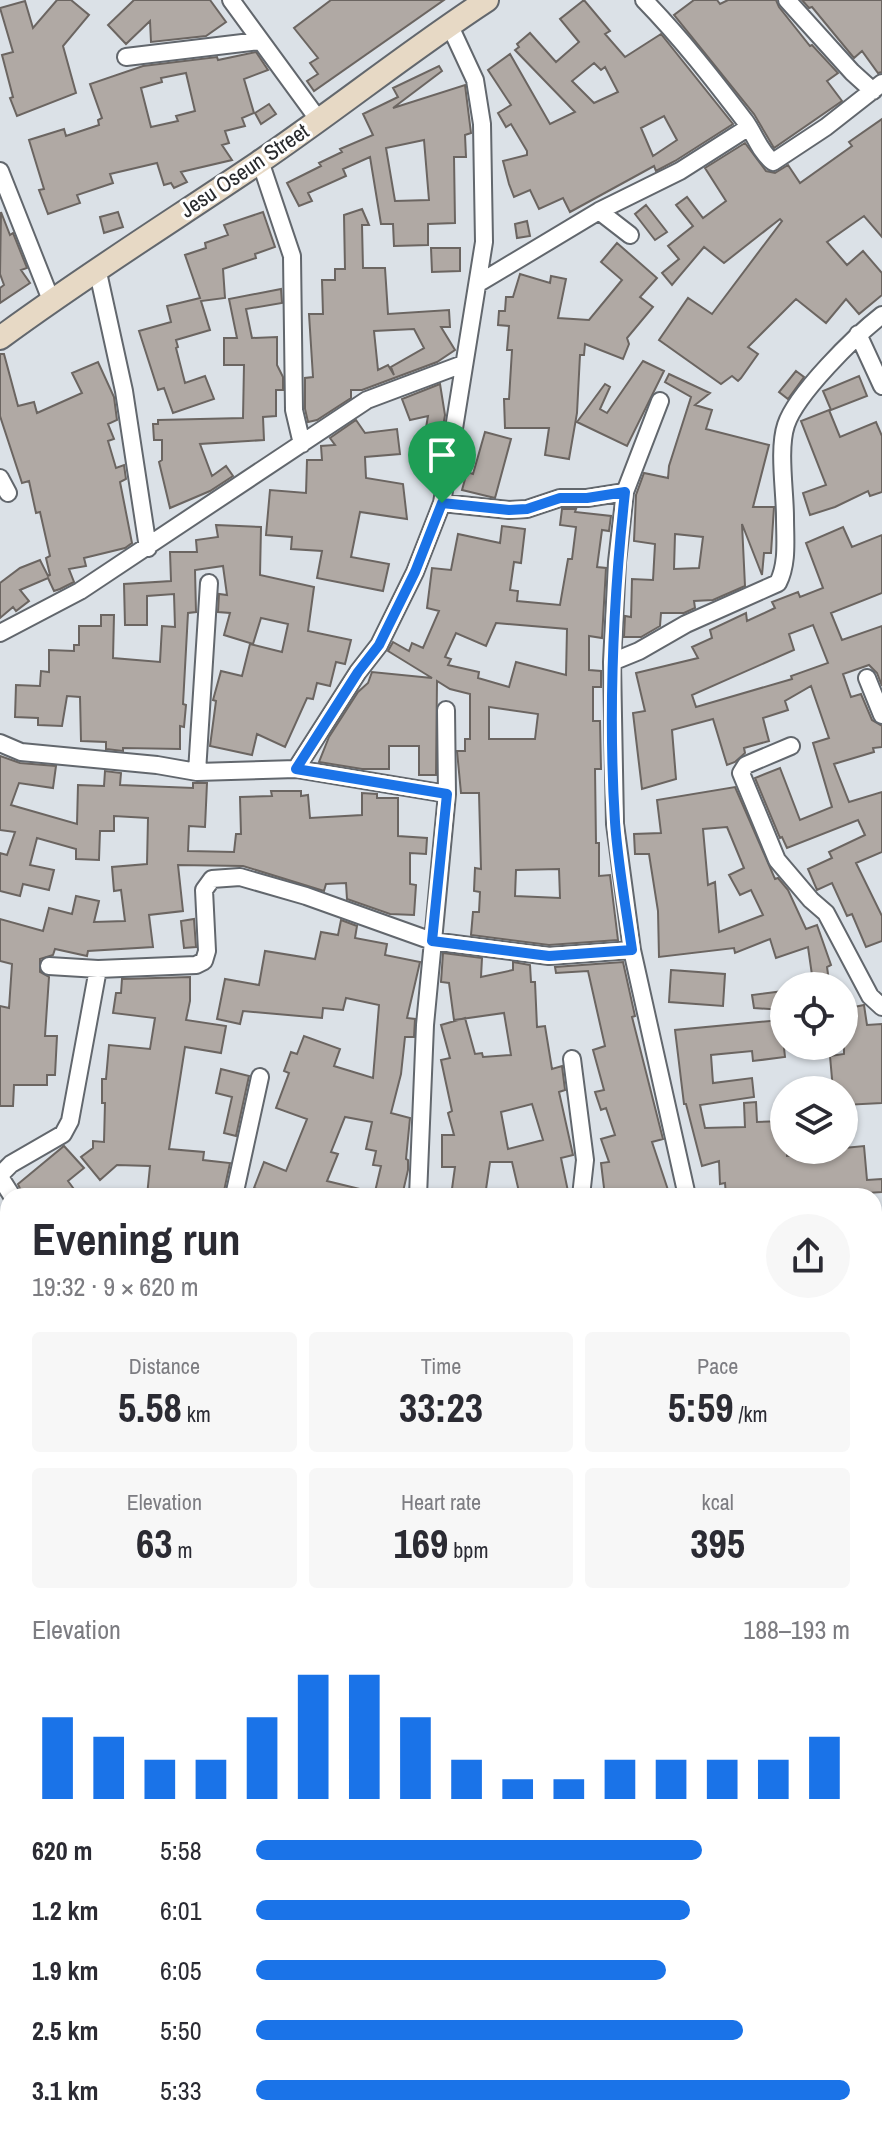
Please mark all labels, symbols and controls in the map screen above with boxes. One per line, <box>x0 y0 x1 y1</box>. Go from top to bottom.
street label: Jesu Oseun Street <box>174 116 314 224</box>
pin <box>408 421 476 503</box>
icon: arrive <box>420 433 464 477</box>
map controls <box>770 972 858 1164</box>
button: locate <box>770 972 858 1060</box>
button: layers <box>770 1076 858 1164</box>
text: Evening run <box>32 1209 241 1269</box>
button: share <box>766 1214 850 1298</box>
text: 19:32 · 9 × 620 m <box>32 1269 199 1304</box>
text: Distance <box>129 1351 200 1381</box>
text: Time <box>421 1351 461 1381</box>
text: Pace <box>697 1351 738 1381</box>
text: 5.58 <box>118 1381 182 1434</box>
text: 33:23 <box>399 1381 483 1434</box>
text: 5:59 <box>668 1381 733 1434</box>
text: km <box>182 1399 211 1429</box>
text: /km <box>733 1399 768 1429</box>
text: Elevation <box>127 1487 202 1517</box>
text: Heart rate <box>401 1487 481 1517</box>
text: kcal <box>702 1487 734 1517</box>
text: 63 <box>136 1517 173 1570</box>
text: 169 <box>394 1517 448 1570</box>
text: 395 <box>690 1517 745 1570</box>
text: m <box>173 1535 193 1565</box>
text: bpm <box>448 1535 488 1565</box>
text: Elevation <box>32 1612 121 1647</box>
text: 188–193 m <box>743 1612 850 1647</box>
text: 620 m <box>32 1833 92 1868</box>
text: 5:58 <box>160 1833 202 1868</box>
text: 1.2 km <box>32 1893 98 1928</box>
text: 6:01 <box>160 1893 202 1928</box>
text: 1.9 km <box>32 1953 98 1988</box>
text: 6:05 <box>160 1953 202 1988</box>
text: 2.5 km <box>32 2013 98 2048</box>
text: 5:50 <box>160 2013 202 2048</box>
text: 3.1 km <box>32 2073 98 2108</box>
text: 5:33 <box>160 2073 202 2108</box>

